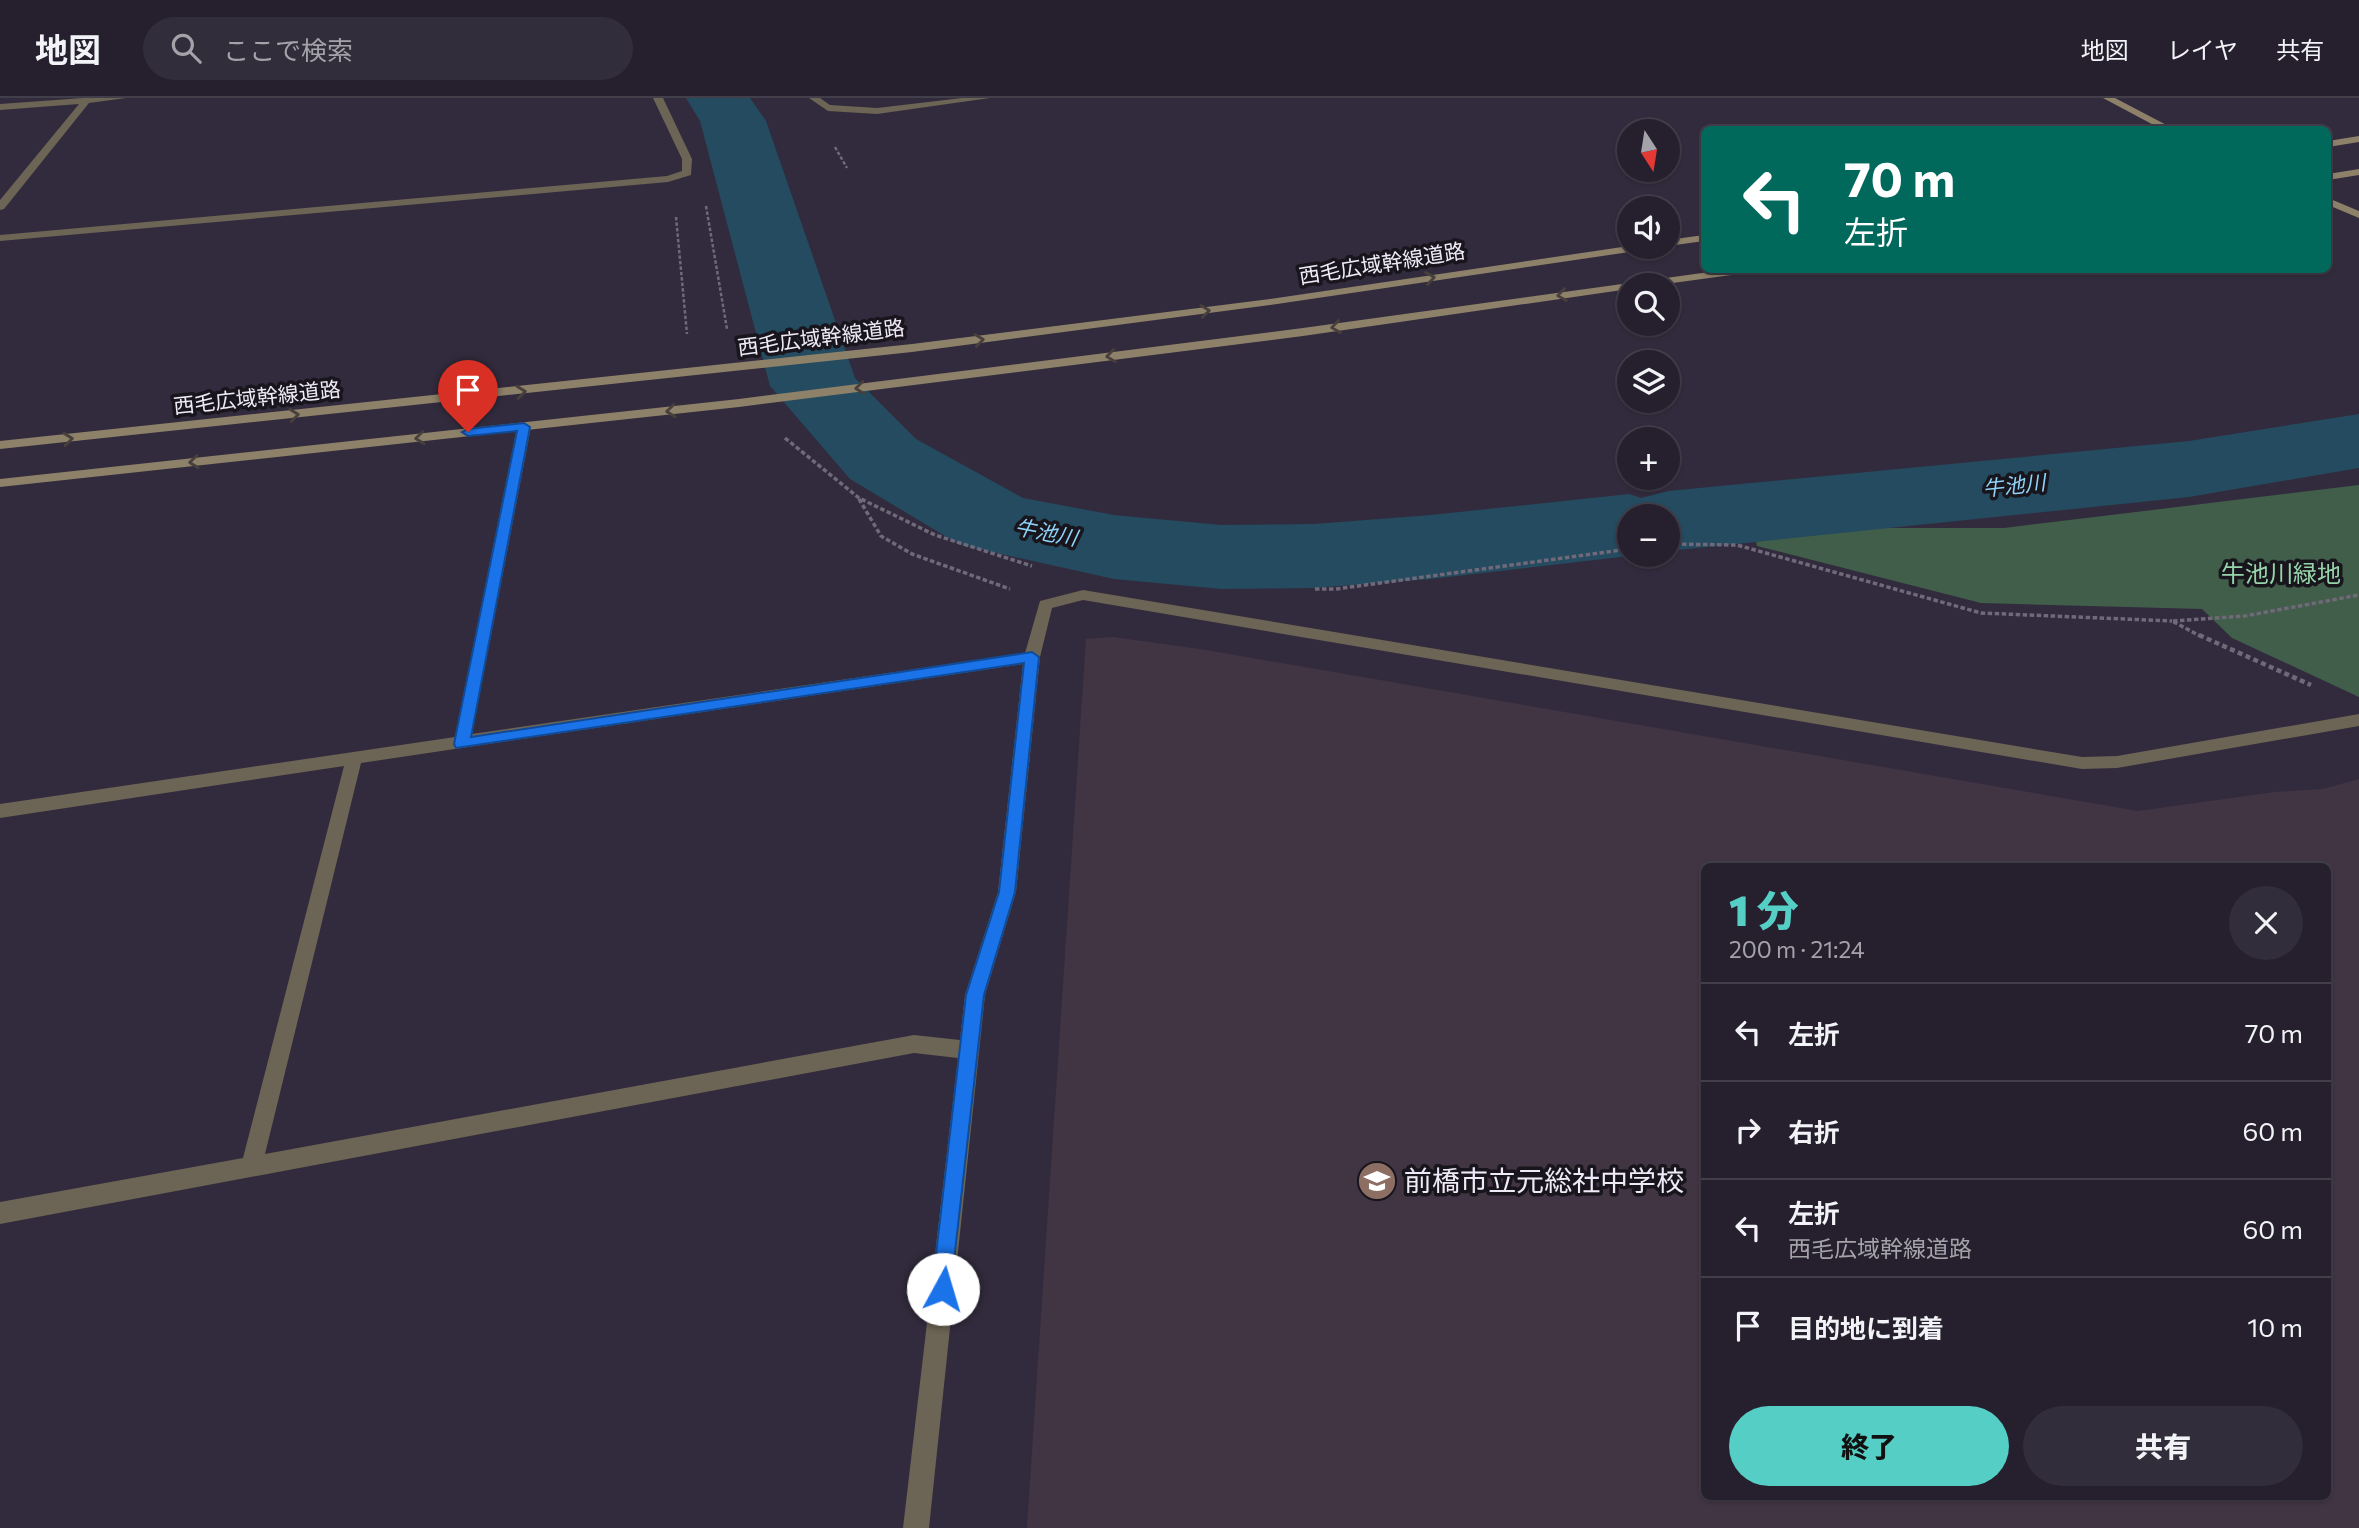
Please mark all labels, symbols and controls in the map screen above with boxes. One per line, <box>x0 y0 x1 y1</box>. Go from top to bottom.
search box <box>143 17 633 80</box>
text: 地図 <box>35 28 101 69</box>
icon: search <box>167 29 205 67</box>
text: ここで検索 <box>223 34 353 65</box>
text: 地図 <box>2081 35 2129 64</box>
text: レイヤ <box>2167 35 2238 64</box>
text: 共有 <box>2276 35 2324 64</box>
north arrow <box>1617 119 1680 182</box>
map controls <box>1617 119 1680 567</box>
text: 70 m <box>1844 147 1955 207</box>
icon: left <box>1729 154 1820 245</box>
button: sound <box>1617 196 1680 259</box>
text: 左折 <box>1844 211 1908 251</box>
street label: 西毛広域幹線道路 <box>1297 237 1467 288</box>
one-way arrow <box>1424 271 1436 286</box>
button: search <box>1617 273 1680 336</box>
one-way arrow <box>1556 288 1568 303</box>
one-way arrow <box>1199 303 1211 318</box>
street label: 西毛広域幹線道路 <box>736 314 906 359</box>
one-way arrow <box>1330 319 1342 334</box>
one-way arrow <box>973 332 985 347</box>
one-way arrow <box>1105 349 1117 364</box>
button: layers <box>1617 350 1680 413</box>
pin <box>438 360 498 432</box>
icon: arrive <box>449 371 487 409</box>
street label: 西毛広域幹線道路 <box>172 375 342 418</box>
one-way arrow <box>855 381 866 396</box>
one-way arrow <box>515 385 526 400</box>
one-way arrow <box>665 403 677 418</box>
one-way arrow <box>288 408 300 423</box>
button: + <box>1617 427 1680 490</box>
one-way arrow <box>415 430 426 445</box>
one-way arrow <box>62 431 74 446</box>
one-way arrow <box>188 454 199 469</box>
water label: 牛池川 <box>1981 469 2048 500</box>
button: − <box>1617 504 1680 567</box>
water label: 牛池川 <box>1013 513 1082 550</box>
park label: 牛池川緑地 <box>2221 558 2341 587</box>
text: 1 分 <box>1729 883 1799 935</box>
button: close <box>2229 886 2303 960</box>
text: 200 m · 21:24 <box>1729 935 1865 963</box>
icon: left <box>1729 1013 1767 1051</box>
text: 70 m <box>2245 1017 2303 1048</box>
text: 左折 <box>1788 1018 1840 1049</box>
icon: right <box>1729 1111 1767 1149</box>
text: 60 m <box>2243 1115 2303 1146</box>
text: 右折 <box>1788 1116 1840 1147</box>
school or university icon: 前橋市立元総社中学校 <box>1356 1160 1398 1202</box>
place label: 前橋市立元総社中学校 <box>1404 1163 1684 1197</box>
text: 左折 <box>1788 1197 1840 1228</box>
icon: left <box>1729 1209 1767 1247</box>
text: 60 m <box>2243 1213 2303 1244</box>
text: 西毛広域幹線道路 <box>1788 1234 1972 1262</box>
position arrow <box>906 1252 980 1326</box>
icon: arrive <box>1729 1307 1767 1345</box>
text: 10 m <box>2247 1311 2303 1342</box>
text: 目的地に到着 <box>1788 1312 1944 1343</box>
button: 終了 <box>1729 1406 2009 1486</box>
button: 共有 <box>2023 1406 2303 1486</box>

